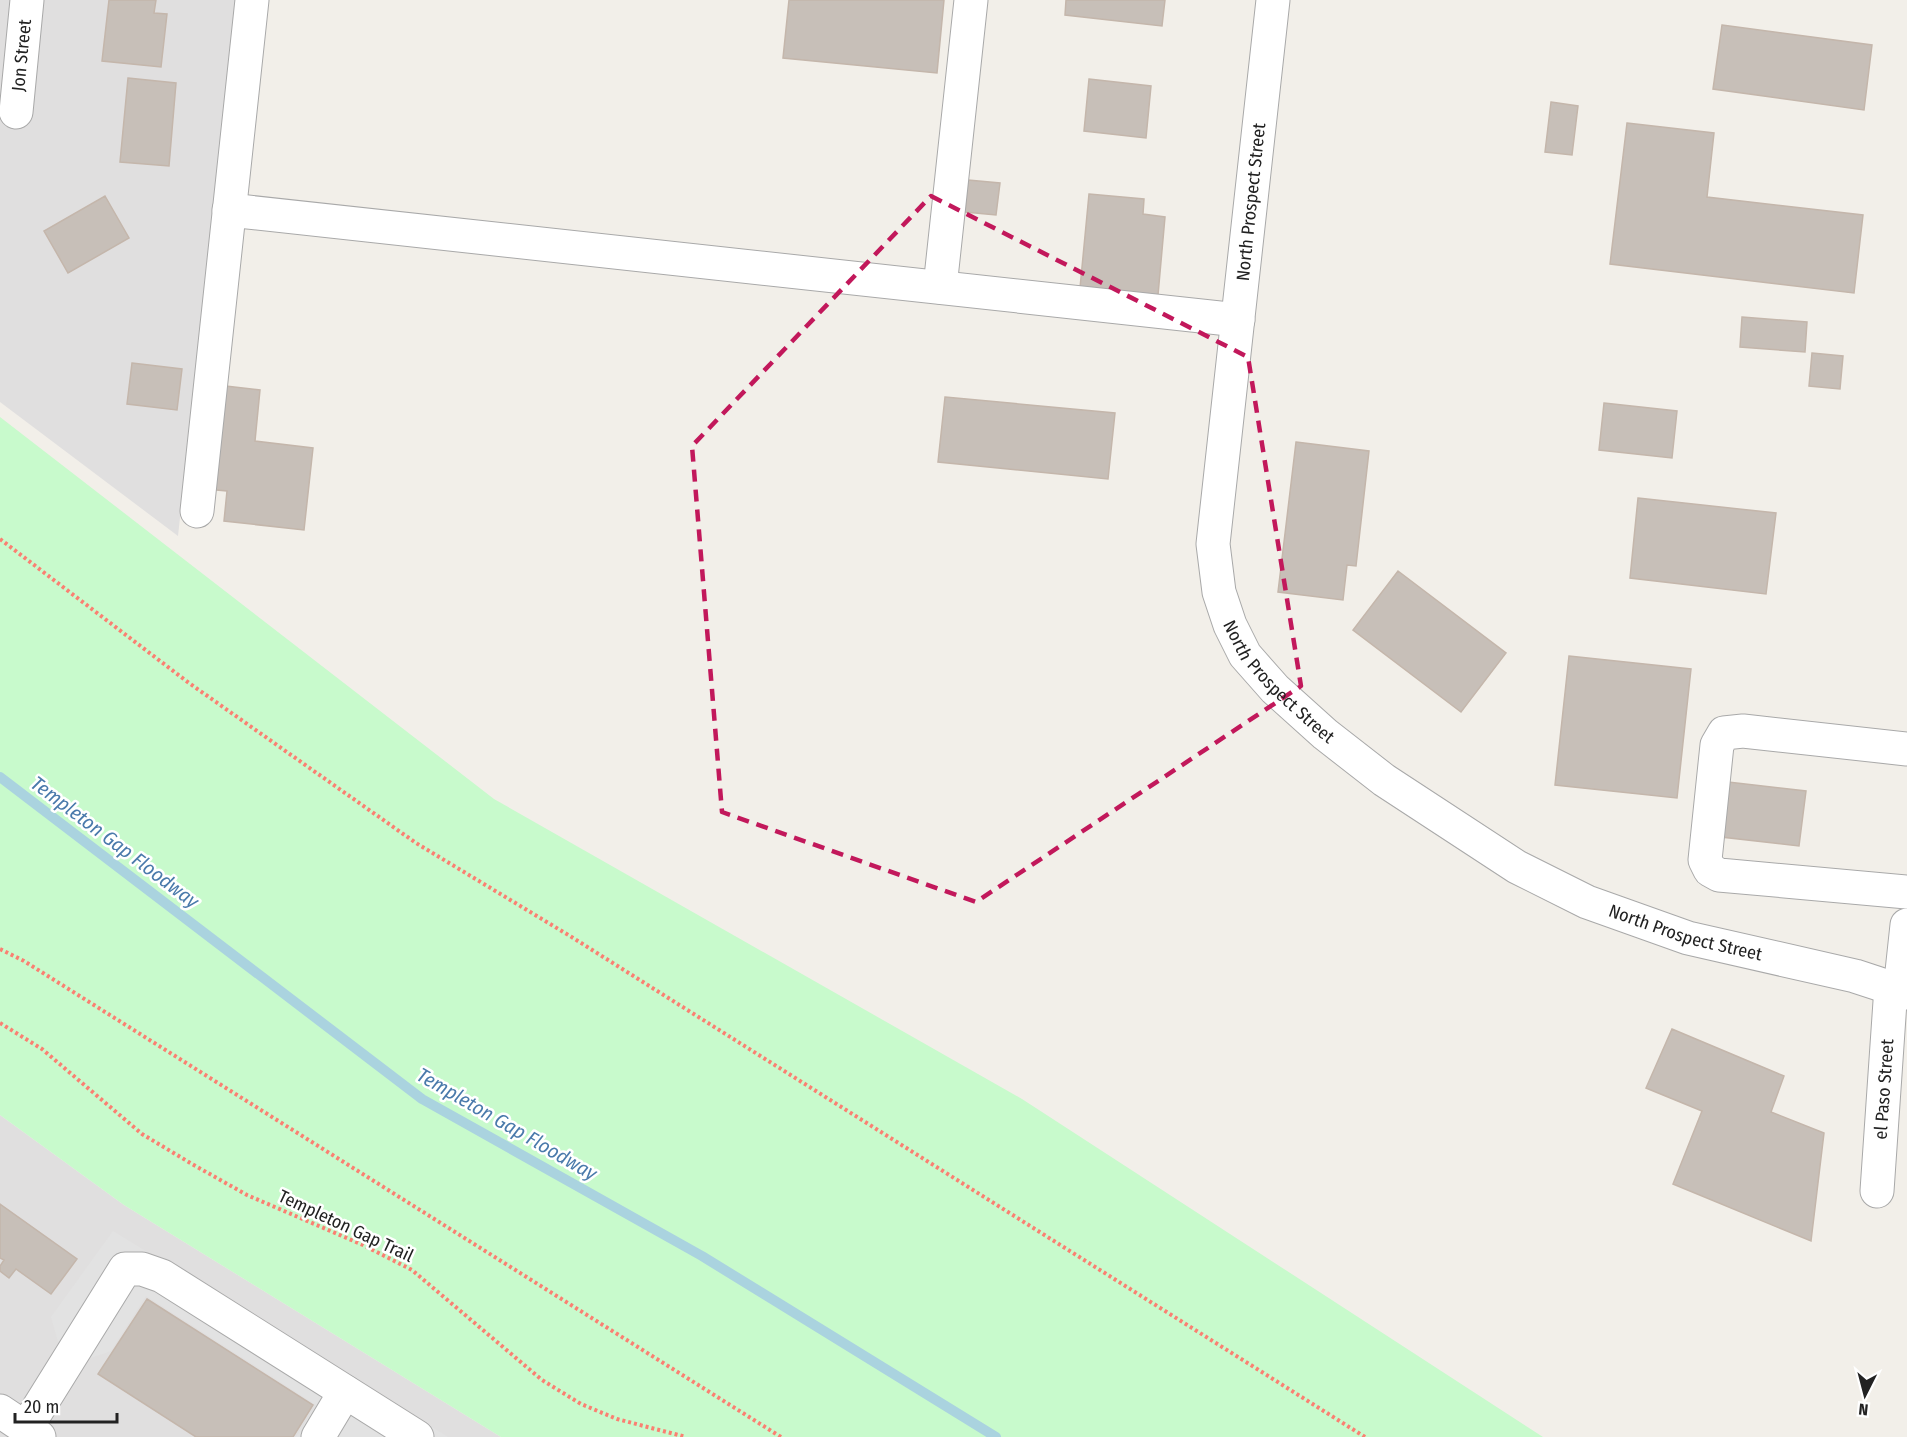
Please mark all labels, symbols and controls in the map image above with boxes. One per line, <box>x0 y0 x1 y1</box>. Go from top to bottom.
street label: Jon Street <box>7 18 36 92</box>
street label: North Prospect Street <box>1232 122 1270 282</box>
street label: North Prospect Street <box>1218 617 1339 748</box>
water label: Templeton Gap Floodway <box>26 771 205 914</box>
street label: North Prospect Street <box>1606 900 1764 966</box>
street label: el Paso Street <box>1870 1038 1898 1140</box>
water label: Templeton Gap Floodway <box>413 1063 602 1186</box>
street label: Templeton Gap Trail <box>275 1185 417 1267</box>
north arrow <box>1835 1365 1895 1425</box>
scale bar <box>15 1386 117 1424</box>
text: 20 m <box>24 1396 59 1418</box>
text: N <box>1858 1399 1869 1419</box>

